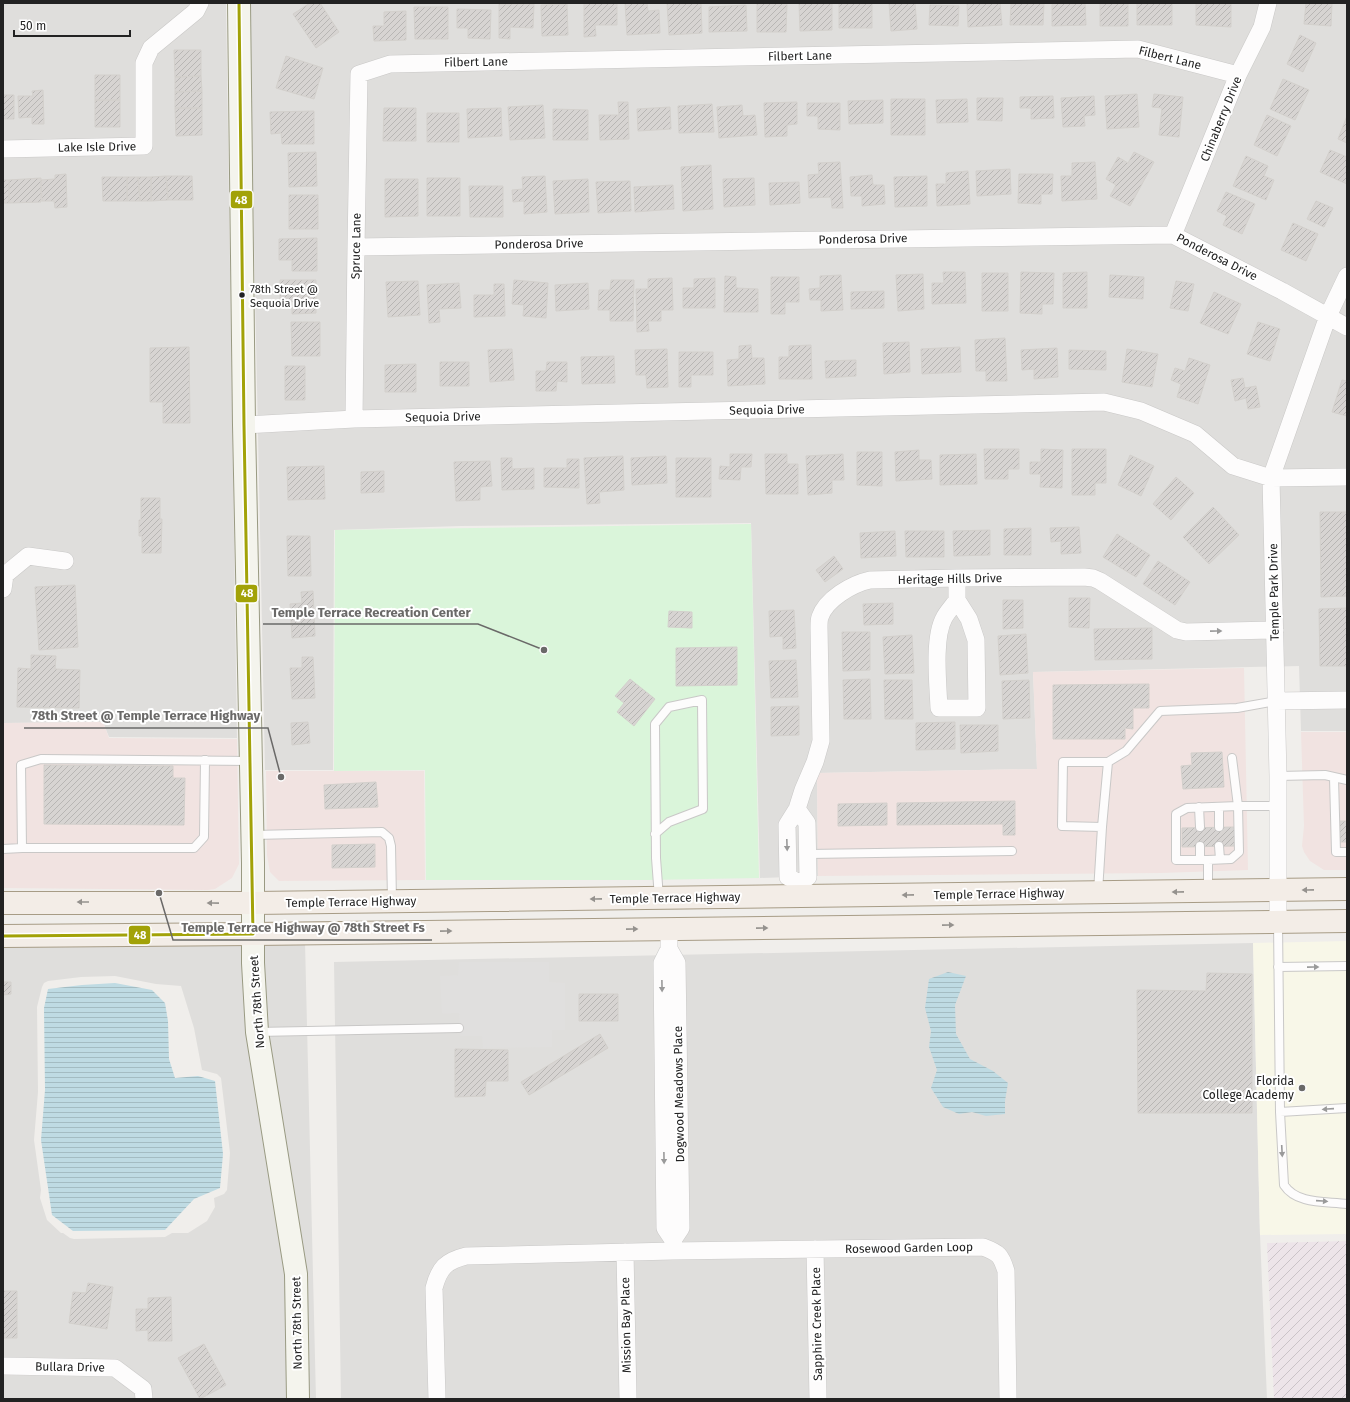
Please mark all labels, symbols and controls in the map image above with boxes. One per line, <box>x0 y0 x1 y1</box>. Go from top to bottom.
scale bar <box>14 12 130 38</box>
text: 50 m <box>20 19 46 33</box>
street label: Filbert Lane <box>1137 43 1203 73</box>
street label: Filbert Lane <box>768 48 832 64</box>
street label: Filbert Lane <box>444 54 508 70</box>
street label: Chinaberry Drive <box>1198 74 1244 164</box>
street label: Lake Isle Drive <box>58 139 136 155</box>
line badge: 48 <box>230 190 253 209</box>
text: 48 <box>235 194 248 207</box>
street label: Spruce Lane <box>348 213 364 279</box>
street label: Ponderosa Drive <box>818 231 908 247</box>
street label: Ponderosa Drive <box>1174 231 1260 283</box>
street label: Ponderosa Drive <box>494 236 584 252</box>
place label: 78th Street @ Sequoia Drive <box>250 283 319 310</box>
marker: 78th Street @ Sequoia Drive <box>237 290 247 300</box>
street label: Sequoia Drive <box>729 402 805 418</box>
street label: Sequoia Drive <box>405 409 481 425</box>
street label: Temple Park Drive <box>1266 543 1282 641</box>
street label: Heritage Hills Drive <box>898 571 1002 587</box>
line badge: 48 <box>235 584 258 603</box>
text: 48 <box>241 587 254 600</box>
callout: Temple Terrace Recreation Center <box>263 599 478 624</box>
text: Temple Terrace Recreation Center <box>271 605 471 620</box>
one-way arrow <box>1210 628 1222 635</box>
callout: 78th Street @ Temple Terrace Highway <box>24 703 268 728</box>
text: 78th Street @ Temple Terrace Highway <box>32 708 260 723</box>
one-way arrow <box>784 839 790 852</box>
street label: Temple Terrace Highway <box>933 886 1065 902</box>
one-way arrow <box>1301 887 1314 893</box>
one-way arrow <box>1171 889 1184 895</box>
street label: Temple Terrace Highway <box>609 890 741 906</box>
one-way arrow <box>901 892 914 898</box>
street label: Temple Terrace Highway <box>285 894 417 910</box>
one-way arrow <box>589 896 602 902</box>
one-way arrow <box>76 899 89 905</box>
one-way arrow <box>206 900 219 906</box>
callout: Temple Terrace Highway @ 78th Street Fs <box>173 915 432 940</box>
text: Temple Terrace Highway @ 78th Street Fs <box>181 920 425 935</box>
one-way arrow <box>942 922 955 928</box>
one-way arrow <box>756 924 768 931</box>
line badge: 48 <box>128 925 151 945</box>
one-way arrow <box>626 926 639 932</box>
one-way arrow <box>440 928 452 935</box>
text: 48 <box>134 929 147 942</box>
street label: North 78th Street <box>247 954 267 1049</box>
one-way arrow <box>1307 964 1320 970</box>
one-way arrow <box>659 980 665 993</box>
street label: Dogwood Meadows Place <box>671 1026 687 1162</box>
place label: Florida College Academy <box>1202 1074 1294 1102</box>
marker: Florida College Academy <box>1297 1083 1307 1093</box>
one-way arrow <box>1322 1106 1334 1113</box>
one-way arrow <box>1278 1145 1285 1157</box>
one-way arrow <box>661 1152 667 1165</box>
one-way arrow <box>1316 1198 1328 1205</box>
street label: Rosewood Garden Loop <box>845 1240 973 1256</box>
street label: Sapphire Creek Place <box>809 1267 825 1381</box>
street label: North 78th Street <box>289 1276 305 1370</box>
street label: Mission Bay Place <box>618 1277 634 1373</box>
street label: Bullara Drive <box>35 1359 105 1375</box>

